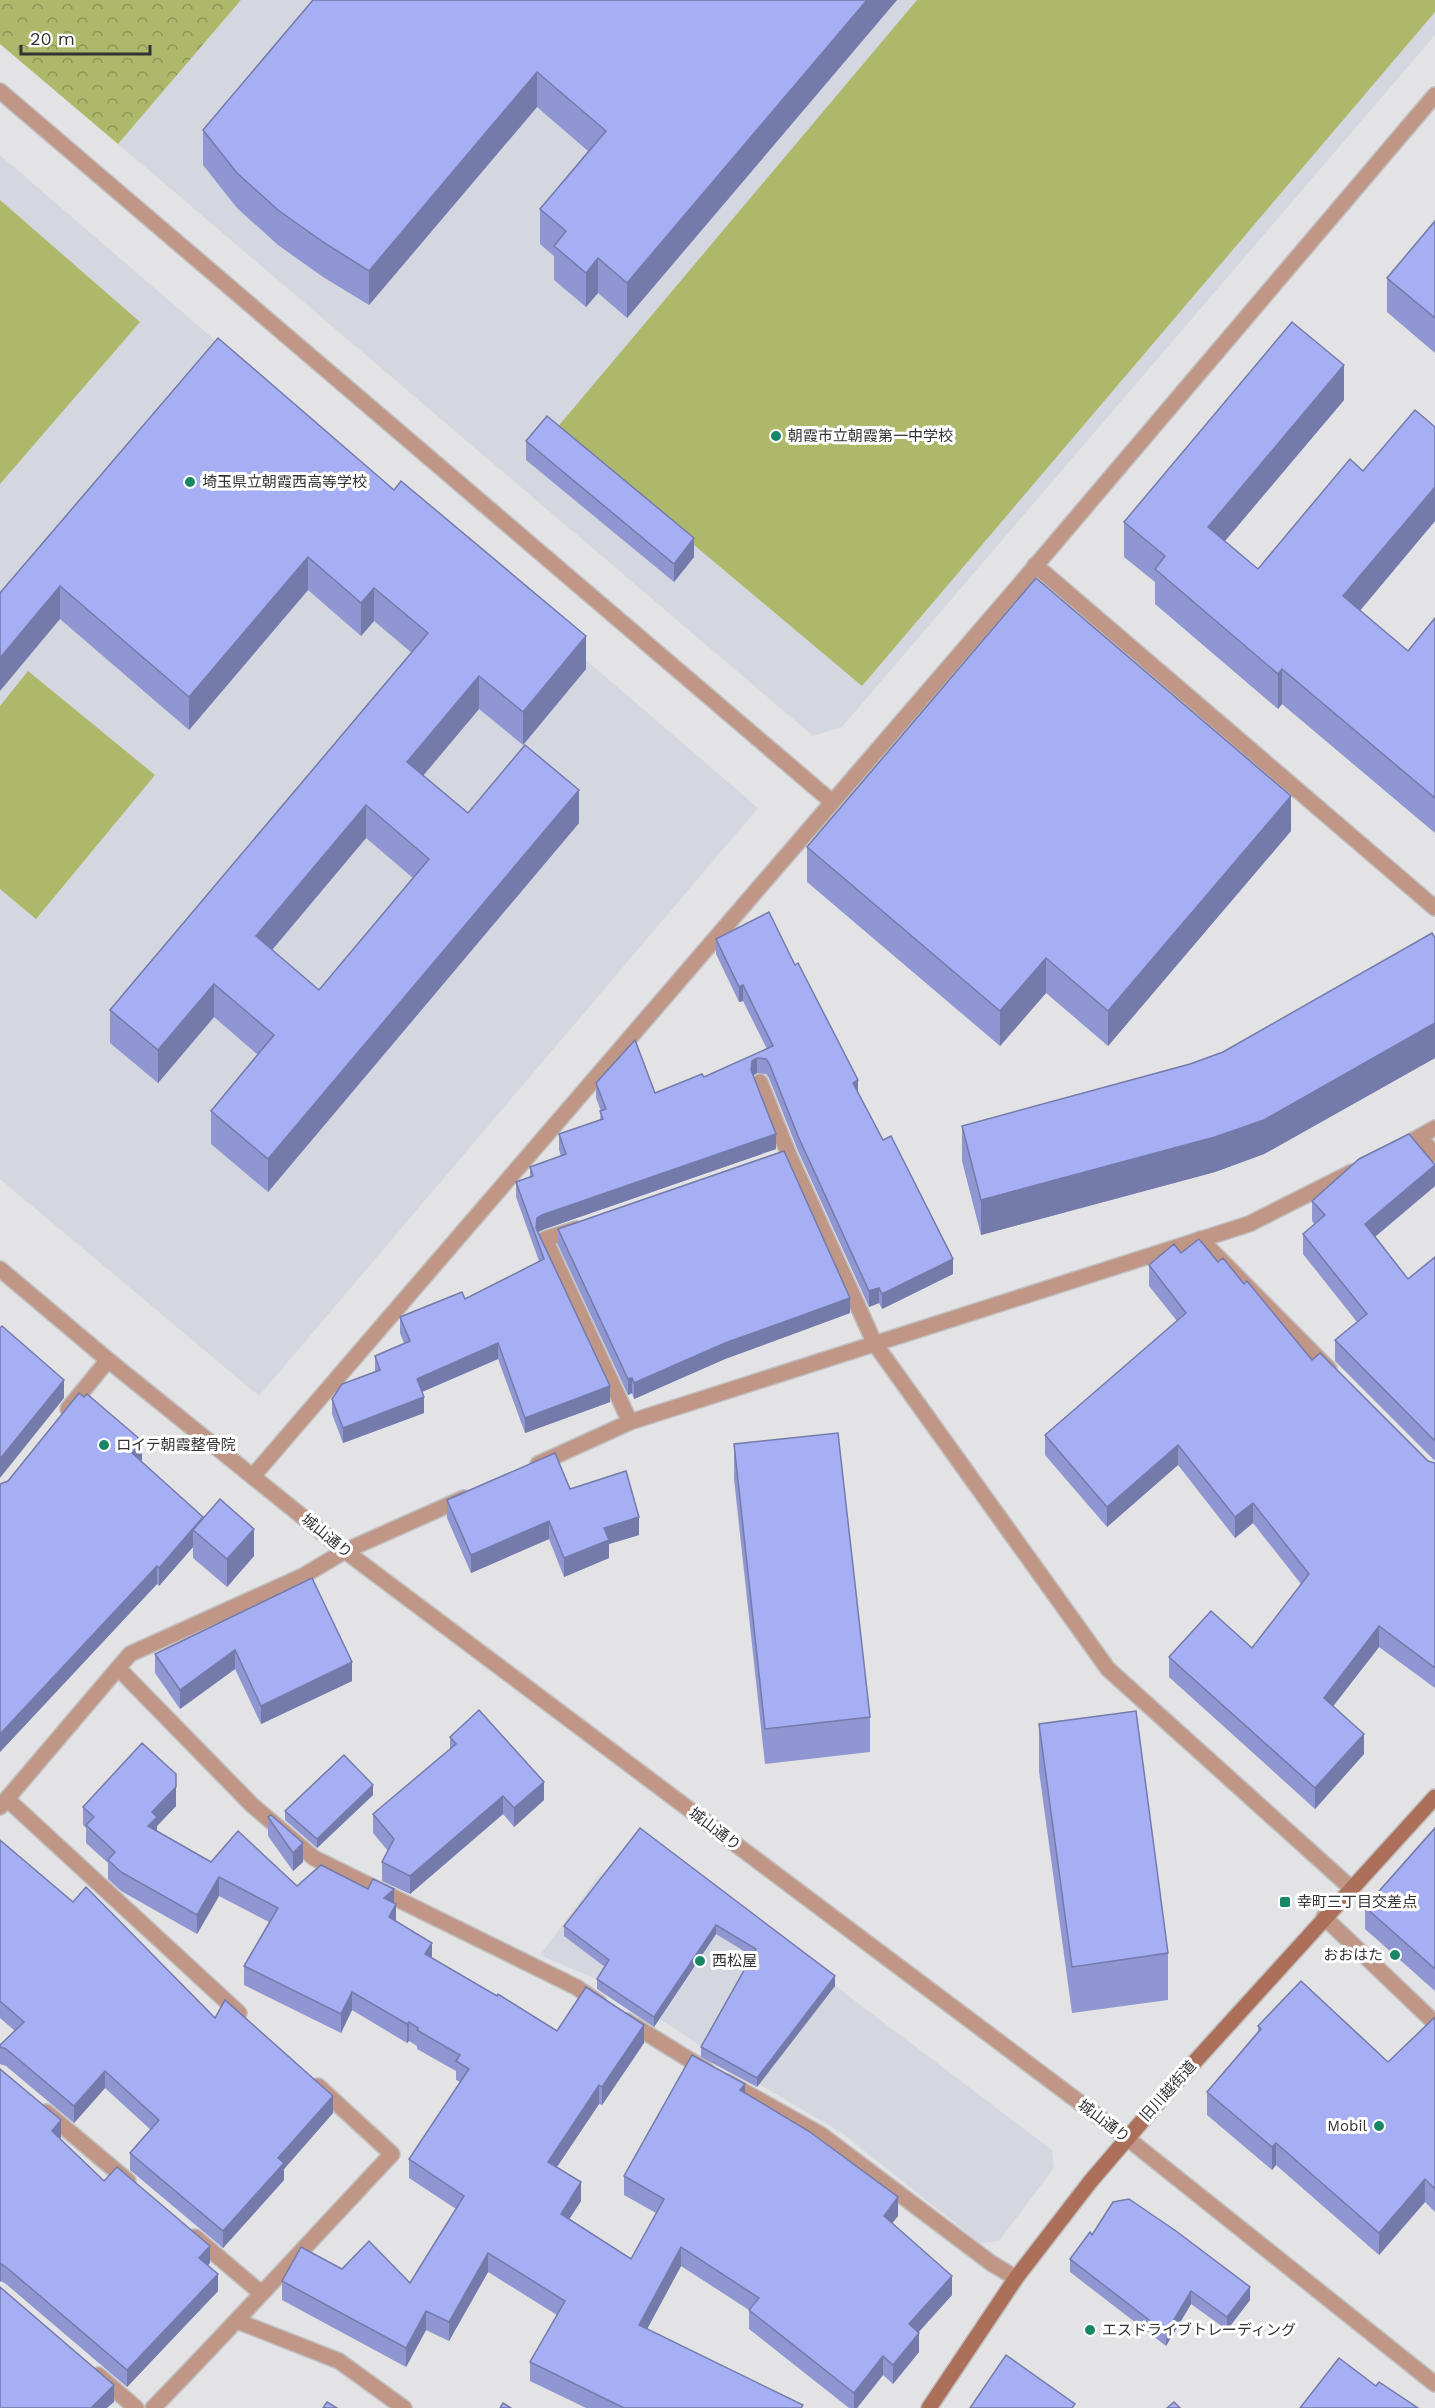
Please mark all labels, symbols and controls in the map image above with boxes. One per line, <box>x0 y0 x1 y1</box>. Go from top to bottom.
scale bar <box>21 18 150 56</box>
text: 20 m <box>30 28 75 49</box>
place label: 朝霞市立朝霞第一中学校 <box>788 427 953 445</box>
marker: 朝霞市立朝霞第一中学校 <box>769 429 783 443</box>
place label: 埼玉県立朝霞西高等学校 <box>202 473 367 491</box>
marker: 埼玉県立朝霞西高等学校 <box>183 475 197 489</box>
place label: ロイテ朝霞整骨院 <box>116 1436 236 1454</box>
marker: ロイテ朝霞整骨院 <box>97 1438 111 1452</box>
street label: 城山通り <box>298 1510 356 1562</box>
street label: 城山通り <box>686 1804 744 1854</box>
place label: 幸町三丁目交差点 <box>1297 1893 1417 1911</box>
marker: 幸町三丁目交差点 <box>1278 1895 1292 1909</box>
place label: おおはた <box>1323 1946 1383 1964</box>
marker: おおはた <box>1388 1948 1402 1962</box>
place label: 西松屋 <box>712 1952 757 1970</box>
marker: 西松屋 <box>693 1954 707 1968</box>
street label: 旧川越街道 <box>1136 2057 1200 2125</box>
street label: 城山通り <box>1075 2096 1133 2146</box>
place label: Mobil <box>1327 2117 1367 2135</box>
marker: Mobil <box>1372 2119 1386 2133</box>
place label: エスドライブトレーディング <box>1102 2321 1296 2339</box>
marker: エスドライブトレーディング <box>1083 2323 1097 2337</box>

